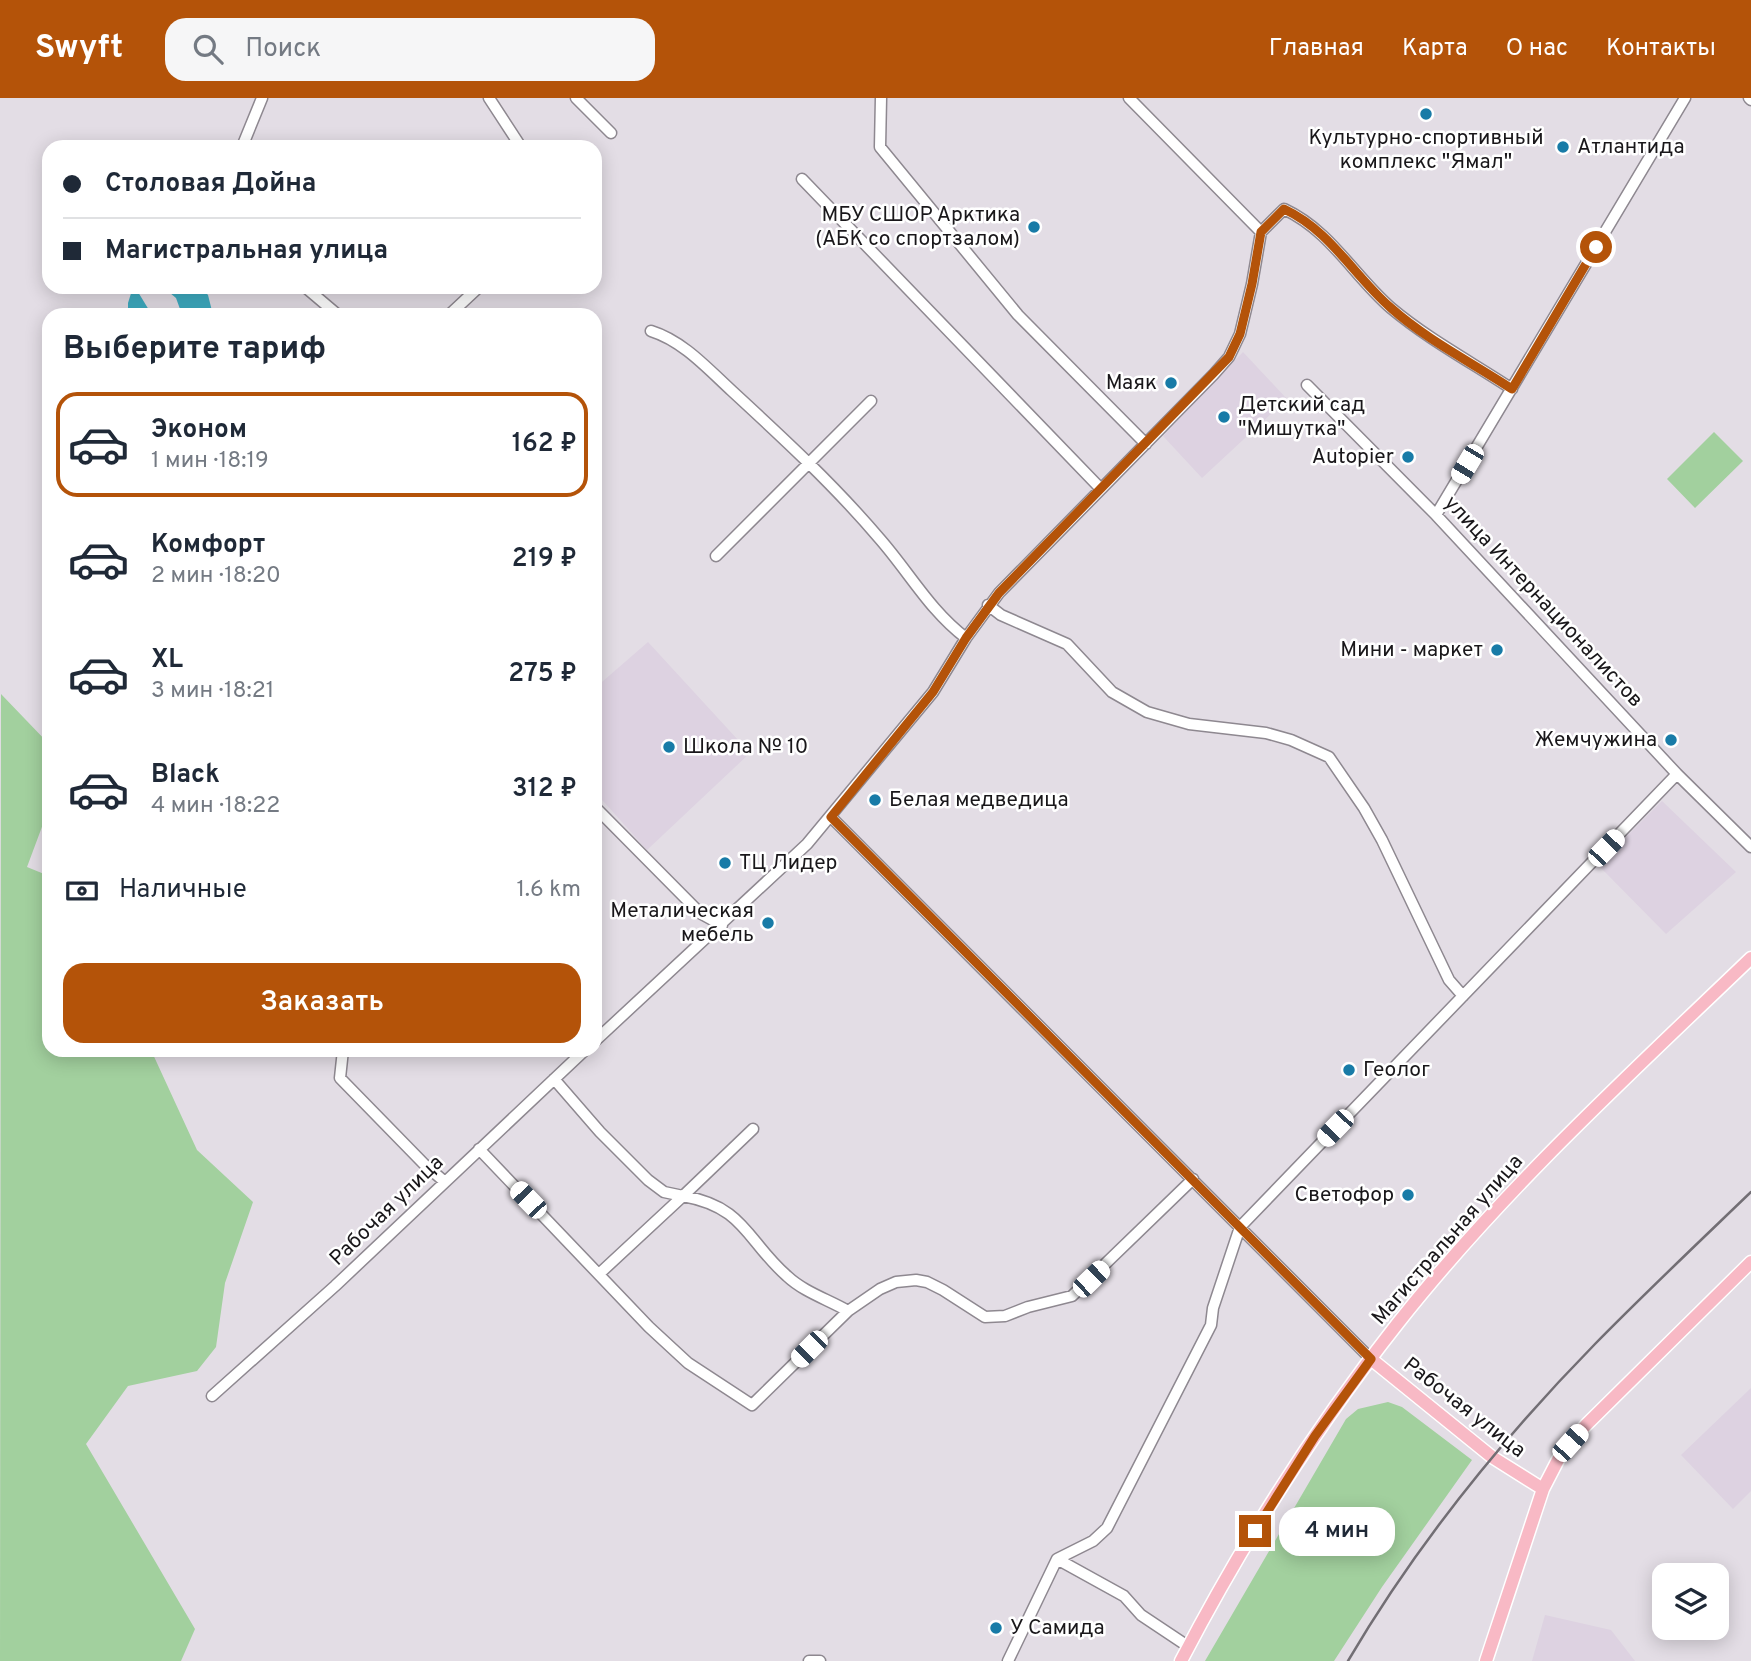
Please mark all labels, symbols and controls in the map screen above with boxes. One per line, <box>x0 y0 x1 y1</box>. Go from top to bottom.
search box <box>165 18 655 81</box>
text: Swyft <box>35 28 123 70</box>
icon: search <box>189 30 227 68</box>
text: Поиск <box>245 33 321 66</box>
text: Главная <box>1269 34 1364 64</box>
text: Карта <box>1402 34 1468 64</box>
text: О нас <box>1506 34 1568 64</box>
text: Контакты <box>1606 34 1716 64</box>
marker: Культурно-спортивный комплекс "Ямал" <box>1418 106 1434 122</box>
place label: Культурно-спортивный комплекс "Ямал" <box>1308 125 1544 176</box>
place label: Атлантида <box>1577 134 1685 161</box>
marker: Атлантида <box>1555 139 1571 155</box>
text: Столовая Дойна <box>105 168 316 201</box>
place label: МБУ СШОР Арктика (АБК со спортзалом) <box>815 202 1020 253</box>
marker: МБУ СШОР Арктика (АБК со спортзалом) <box>1026 219 1042 235</box>
route start <box>1580 231 1612 263</box>
text: Магистральная улица <box>105 235 388 268</box>
text: Выберите тариф <box>63 330 326 370</box>
place label: Маяк <box>1106 370 1157 397</box>
marker: Маяк <box>1163 375 1179 391</box>
place label: Детский сад "Мишутка" <box>1238 392 1365 443</box>
marker: Детский сад "Мишутка" <box>1216 409 1232 425</box>
icon: car <box>67 413 130 476</box>
text: Эконом <box>151 414 247 447</box>
text: 162 ₽ <box>512 428 577 461</box>
car <box>1448 441 1487 487</box>
place label: Autopier <box>1312 444 1394 471</box>
text: 1 мин · 18:19 <box>151 447 269 476</box>
marker: Autopier <box>1400 449 1416 465</box>
street label: улица Интернационалистов <box>1438 490 1648 714</box>
icon: car <box>67 528 130 591</box>
text: Комфорт <box>151 529 265 562</box>
text: 219 ₽ <box>512 543 577 576</box>
text: 2 мин · 18:20 <box>151 562 281 591</box>
place label: Мини - маркет <box>1340 637 1483 664</box>
marker: Мини - маркет <box>1489 642 1505 658</box>
icon: car <box>67 643 130 706</box>
text: XL <box>151 644 183 677</box>
text: 275 ₽ <box>508 658 577 691</box>
text: 3 мин · 18:21 <box>151 677 274 706</box>
place label: Жемчужина <box>1535 727 1657 754</box>
marker: Жемчужина <box>1663 732 1679 748</box>
place label: Школа № 10 <box>683 734 808 761</box>
marker: Школа № 10 <box>661 739 677 755</box>
icon: car <box>67 758 130 821</box>
text: Black <box>151 759 220 792</box>
text: 312 ₽ <box>512 773 577 806</box>
place label: Белая медведица <box>889 787 1069 814</box>
text: 4 мин · 18:22 <box>151 792 280 821</box>
marker: Белая медведица <box>867 792 883 808</box>
car <box>1584 826 1629 870</box>
place label: ТЦ Лидер <box>739 850 837 877</box>
marker: ТЦ Лидер <box>717 855 733 871</box>
icon: cash <box>63 872 101 910</box>
text: Наличные <box>119 874 247 907</box>
text: 1.6 km <box>516 876 581 905</box>
place label: Металическая мебель <box>610 898 754 949</box>
marker: Металическая мебель <box>760 915 776 931</box>
button: Заказать <box>63 963 581 1043</box>
place label: Геолог <box>1363 1057 1430 1084</box>
marker: Геолог <box>1341 1062 1357 1078</box>
car <box>1313 1106 1358 1150</box>
street label: Магистральная улица <box>1366 1149 1530 1331</box>
street label: Рабочая улица <box>324 1150 450 1272</box>
car <box>506 1178 551 1222</box>
place label: Светофор <box>1295 1182 1394 1209</box>
marker: Светофор <box>1400 1187 1416 1203</box>
car <box>1069 1257 1114 1301</box>
car <box>787 1327 832 1371</box>
street label: Рабочая улица <box>1397 1352 1531 1464</box>
car <box>1549 1420 1592 1466</box>
callout: 4 мин <box>1280 1506 1395 1556</box>
route end <box>1239 1515 1271 1547</box>
text: 4 мин <box>1305 1517 1369 1546</box>
map controls <box>1652 1563 1729 1640</box>
button: layers <box>1652 1563 1729 1640</box>
place label: У Самида <box>1010 1615 1105 1642</box>
marker: У Самида <box>988 1620 1004 1636</box>

